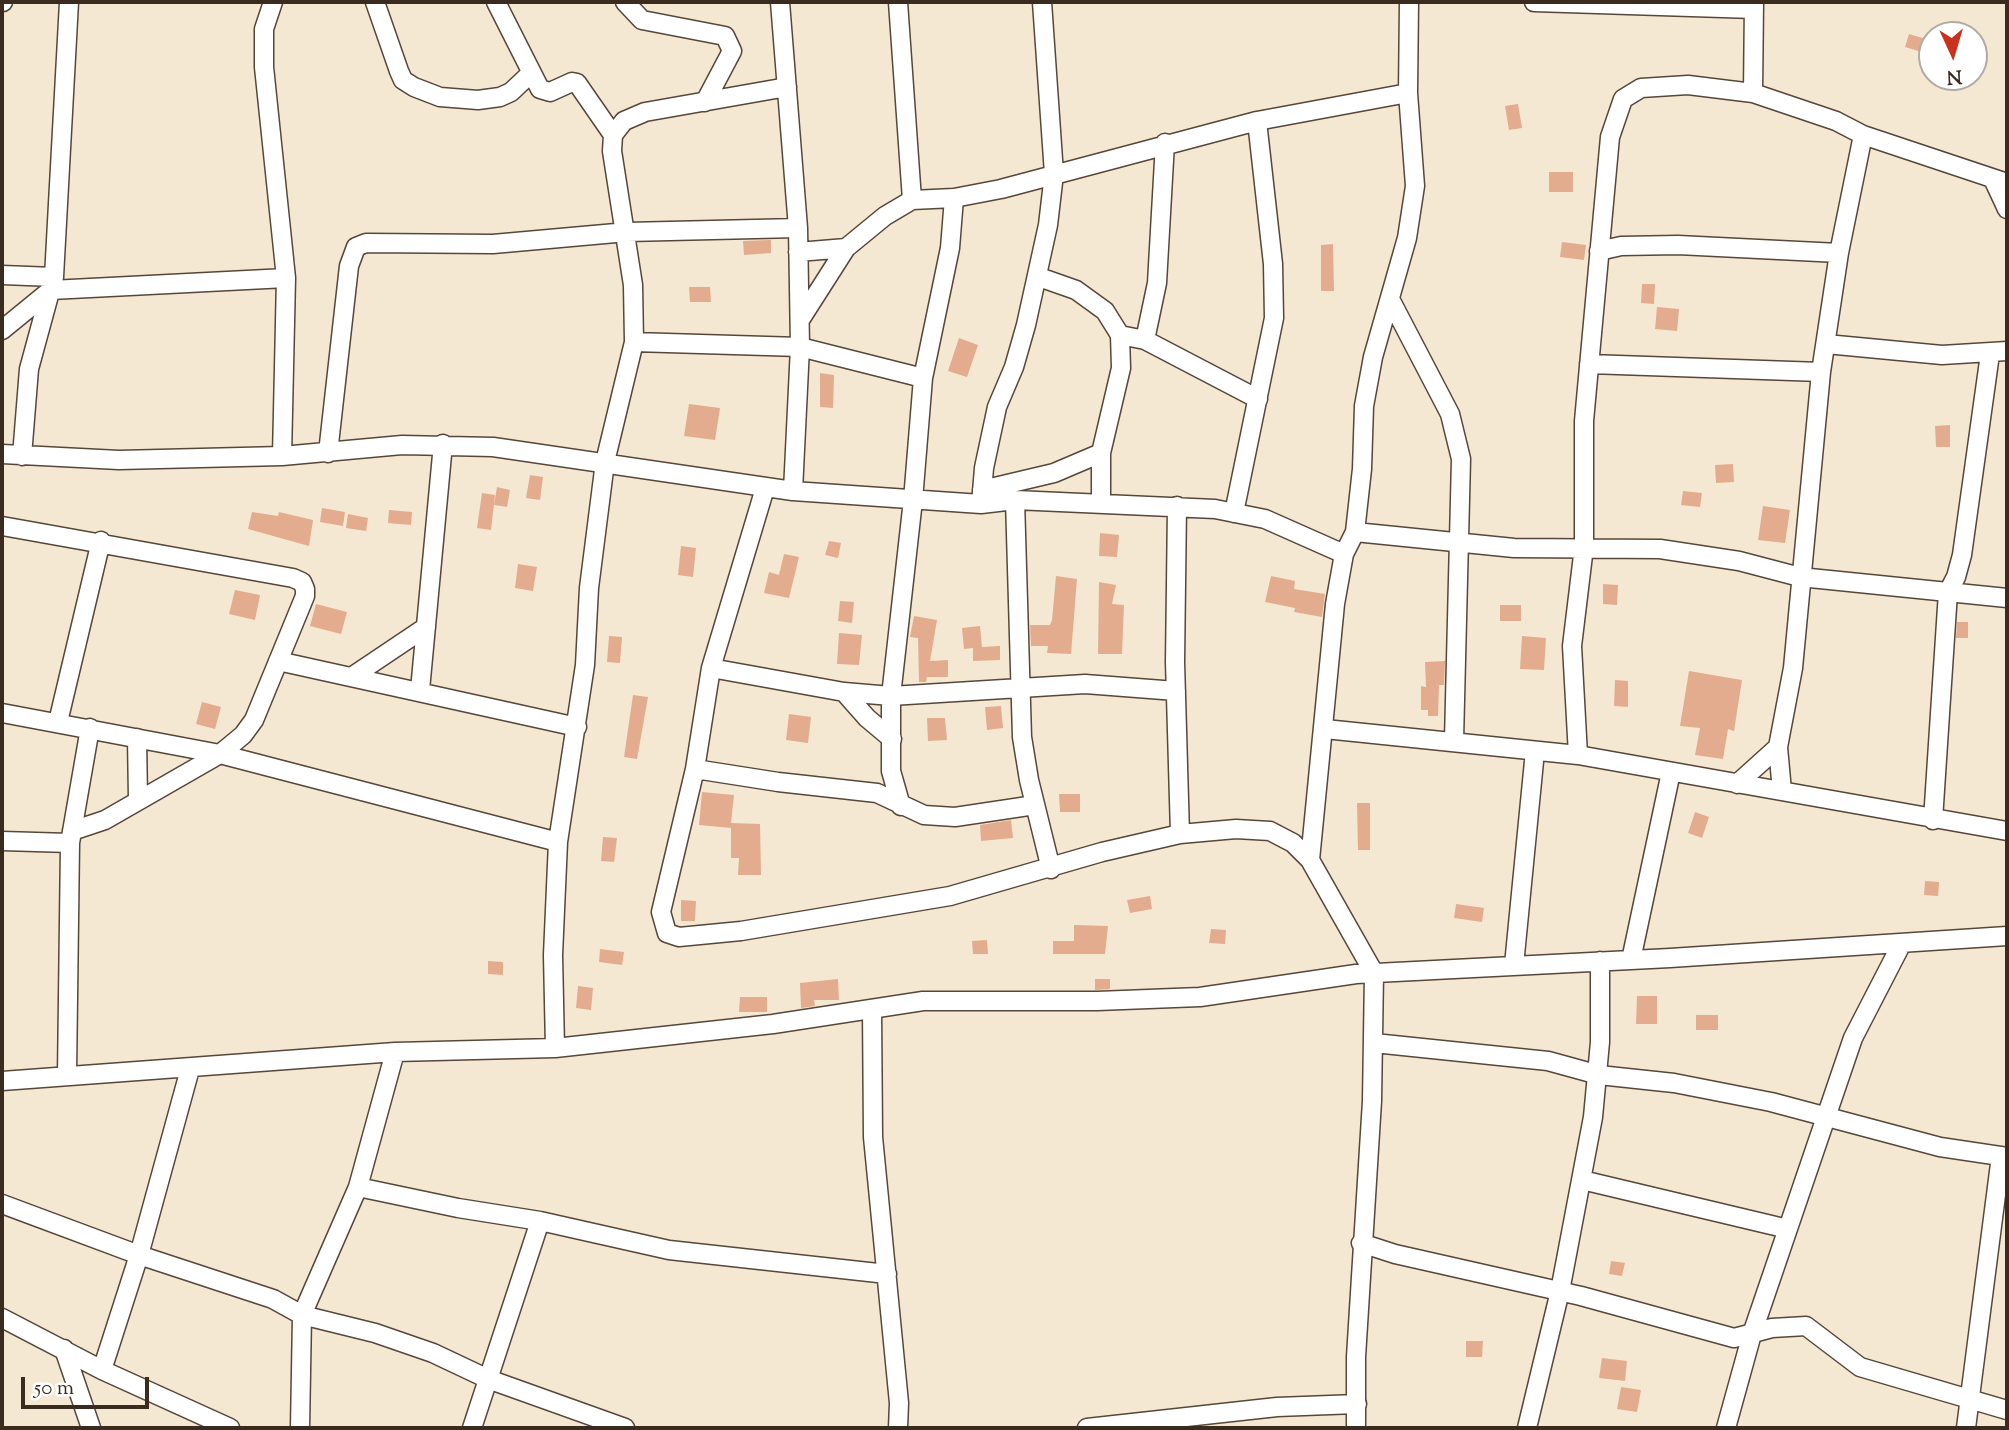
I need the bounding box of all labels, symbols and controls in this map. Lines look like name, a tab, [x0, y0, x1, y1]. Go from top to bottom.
north arrow	[1918, 21, 1988, 91]
text: N	[1946, 61, 1963, 89]
scale bar	[24, 1364, 152, 1408]
text: 50 m	[34, 1374, 74, 1404]

